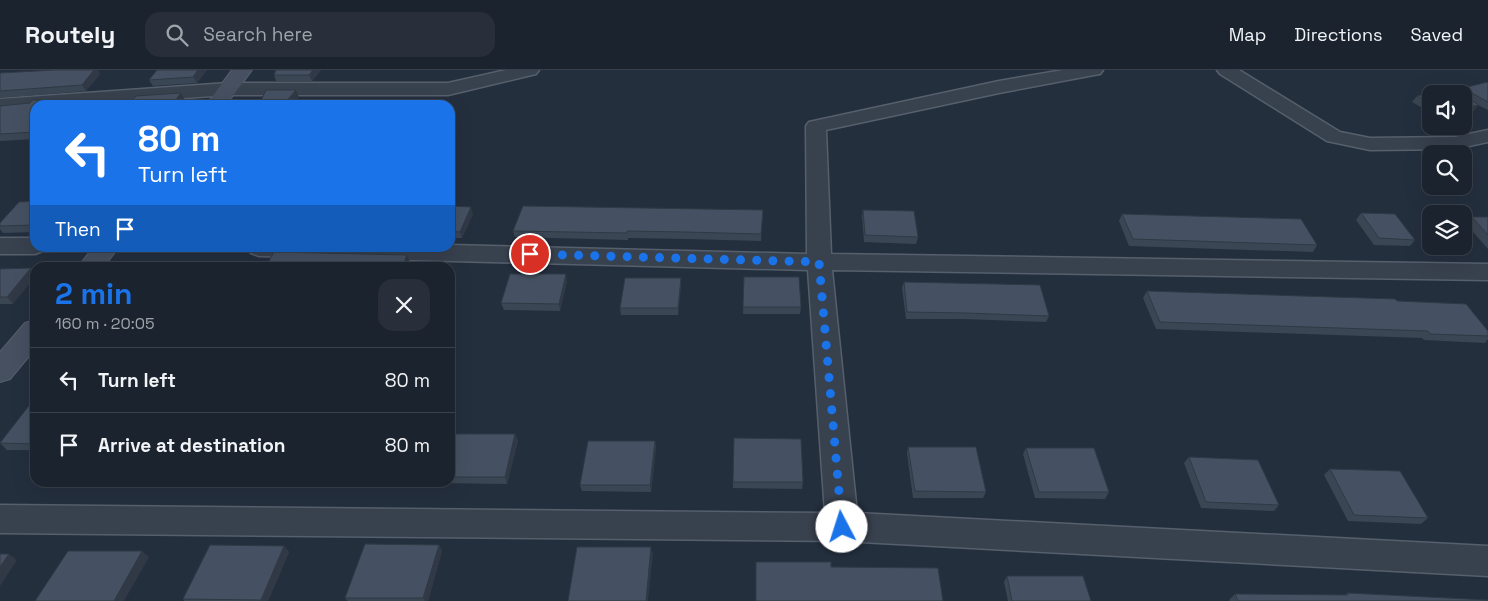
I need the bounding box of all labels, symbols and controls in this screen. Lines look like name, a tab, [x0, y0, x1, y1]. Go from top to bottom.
search box	[145, 12, 495, 57]
text: Routely	[25, 19, 115, 50]
icon: search	[163, 21, 191, 49]
text: Search here	[203, 22, 313, 47]
text: Map	[1229, 23, 1266, 46]
text: Directions	[1294, 23, 1383, 46]
text: Saved	[1411, 23, 1463, 46]
map controls	[1422, 85, 1472, 255]
button: sound	[1422, 85, 1472, 135]
text: 80 m	[138, 117, 220, 161]
icon: left	[55, 120, 120, 185]
button: search	[1422, 145, 1472, 195]
text: Turn left	[138, 160, 228, 188]
button: layers	[1422, 205, 1472, 255]
icon: arrive	[111, 215, 139, 243]
text: Then	[55, 217, 101, 242]
pin	[509, 233, 551, 275]
icon: arrive	[516, 240, 544, 268]
text: 2 min	[55, 274, 133, 313]
button: close	[378, 279, 430, 331]
text: 160 m · 20:05	[55, 313, 155, 334]
icon: left	[55, 366, 83, 394]
text: Turn left	[98, 368, 176, 393]
text: 80 m	[385, 368, 430, 393]
icon: arrive	[55, 431, 83, 459]
text: Arrive at destination	[98, 433, 286, 458]
text: 80 m	[385, 433, 430, 458]
position arrow	[815, 500, 867, 552]

